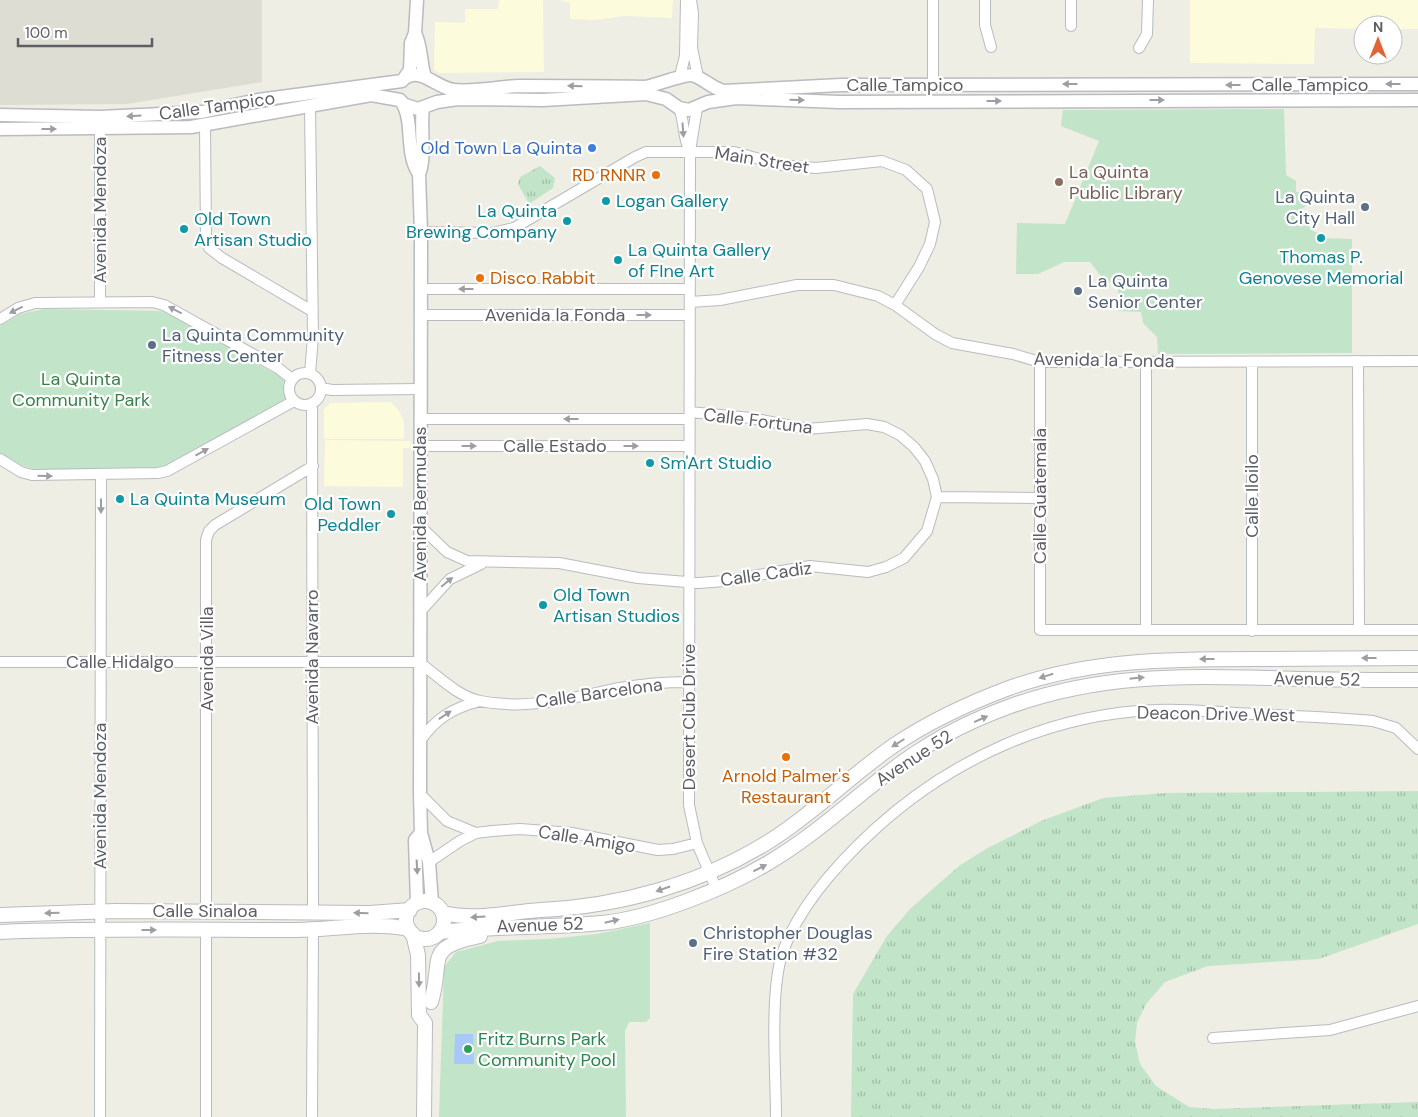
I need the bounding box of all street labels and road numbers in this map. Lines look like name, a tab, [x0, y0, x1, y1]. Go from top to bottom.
street label: Calle Tampico	[847, 73, 963, 97]
street label: Calle Tampico	[1252, 73, 1368, 97]
street label: Calle Tampico	[157, 86, 277, 126]
street label: Avenida Mendoza	[88, 137, 112, 283]
street label: Main Street	[713, 141, 811, 179]
street label: Avenida la Fonda	[485, 303, 625, 327]
street label: Avenida la Fonda	[1033, 347, 1175, 373]
street label: Calle Fortuna	[702, 402, 814, 440]
street label: Avenida Bermudas	[408, 426, 432, 582]
street label: Calle Guatemala	[1028, 428, 1052, 564]
street label: Calle Estado	[503, 434, 607, 458]
street label: Calle Iloilo	[1240, 454, 1264, 538]
street label: Calle Cadiz	[719, 556, 813, 592]
street label: Avenida Navarro	[300, 589, 324, 725]
street label: Avenida Villa	[195, 607, 219, 712]
street label: Desert Club Drive	[677, 644, 701, 790]
street label: Calle Hidalgo	[66, 650, 174, 674]
street label: Avenue 52	[1273, 666, 1361, 692]
street label: Calle Barcelona	[534, 672, 664, 714]
street label: Deacon Drive West	[1137, 701, 1295, 727]
street label: Avenida Mendoza	[88, 723, 112, 869]
street label: Avenue 52	[871, 724, 957, 792]
street label: Calle Amigo	[537, 819, 637, 859]
street label: Calle Sinaloa	[152, 899, 258, 923]
street label: Avenue 52	[496, 911, 584, 939]

